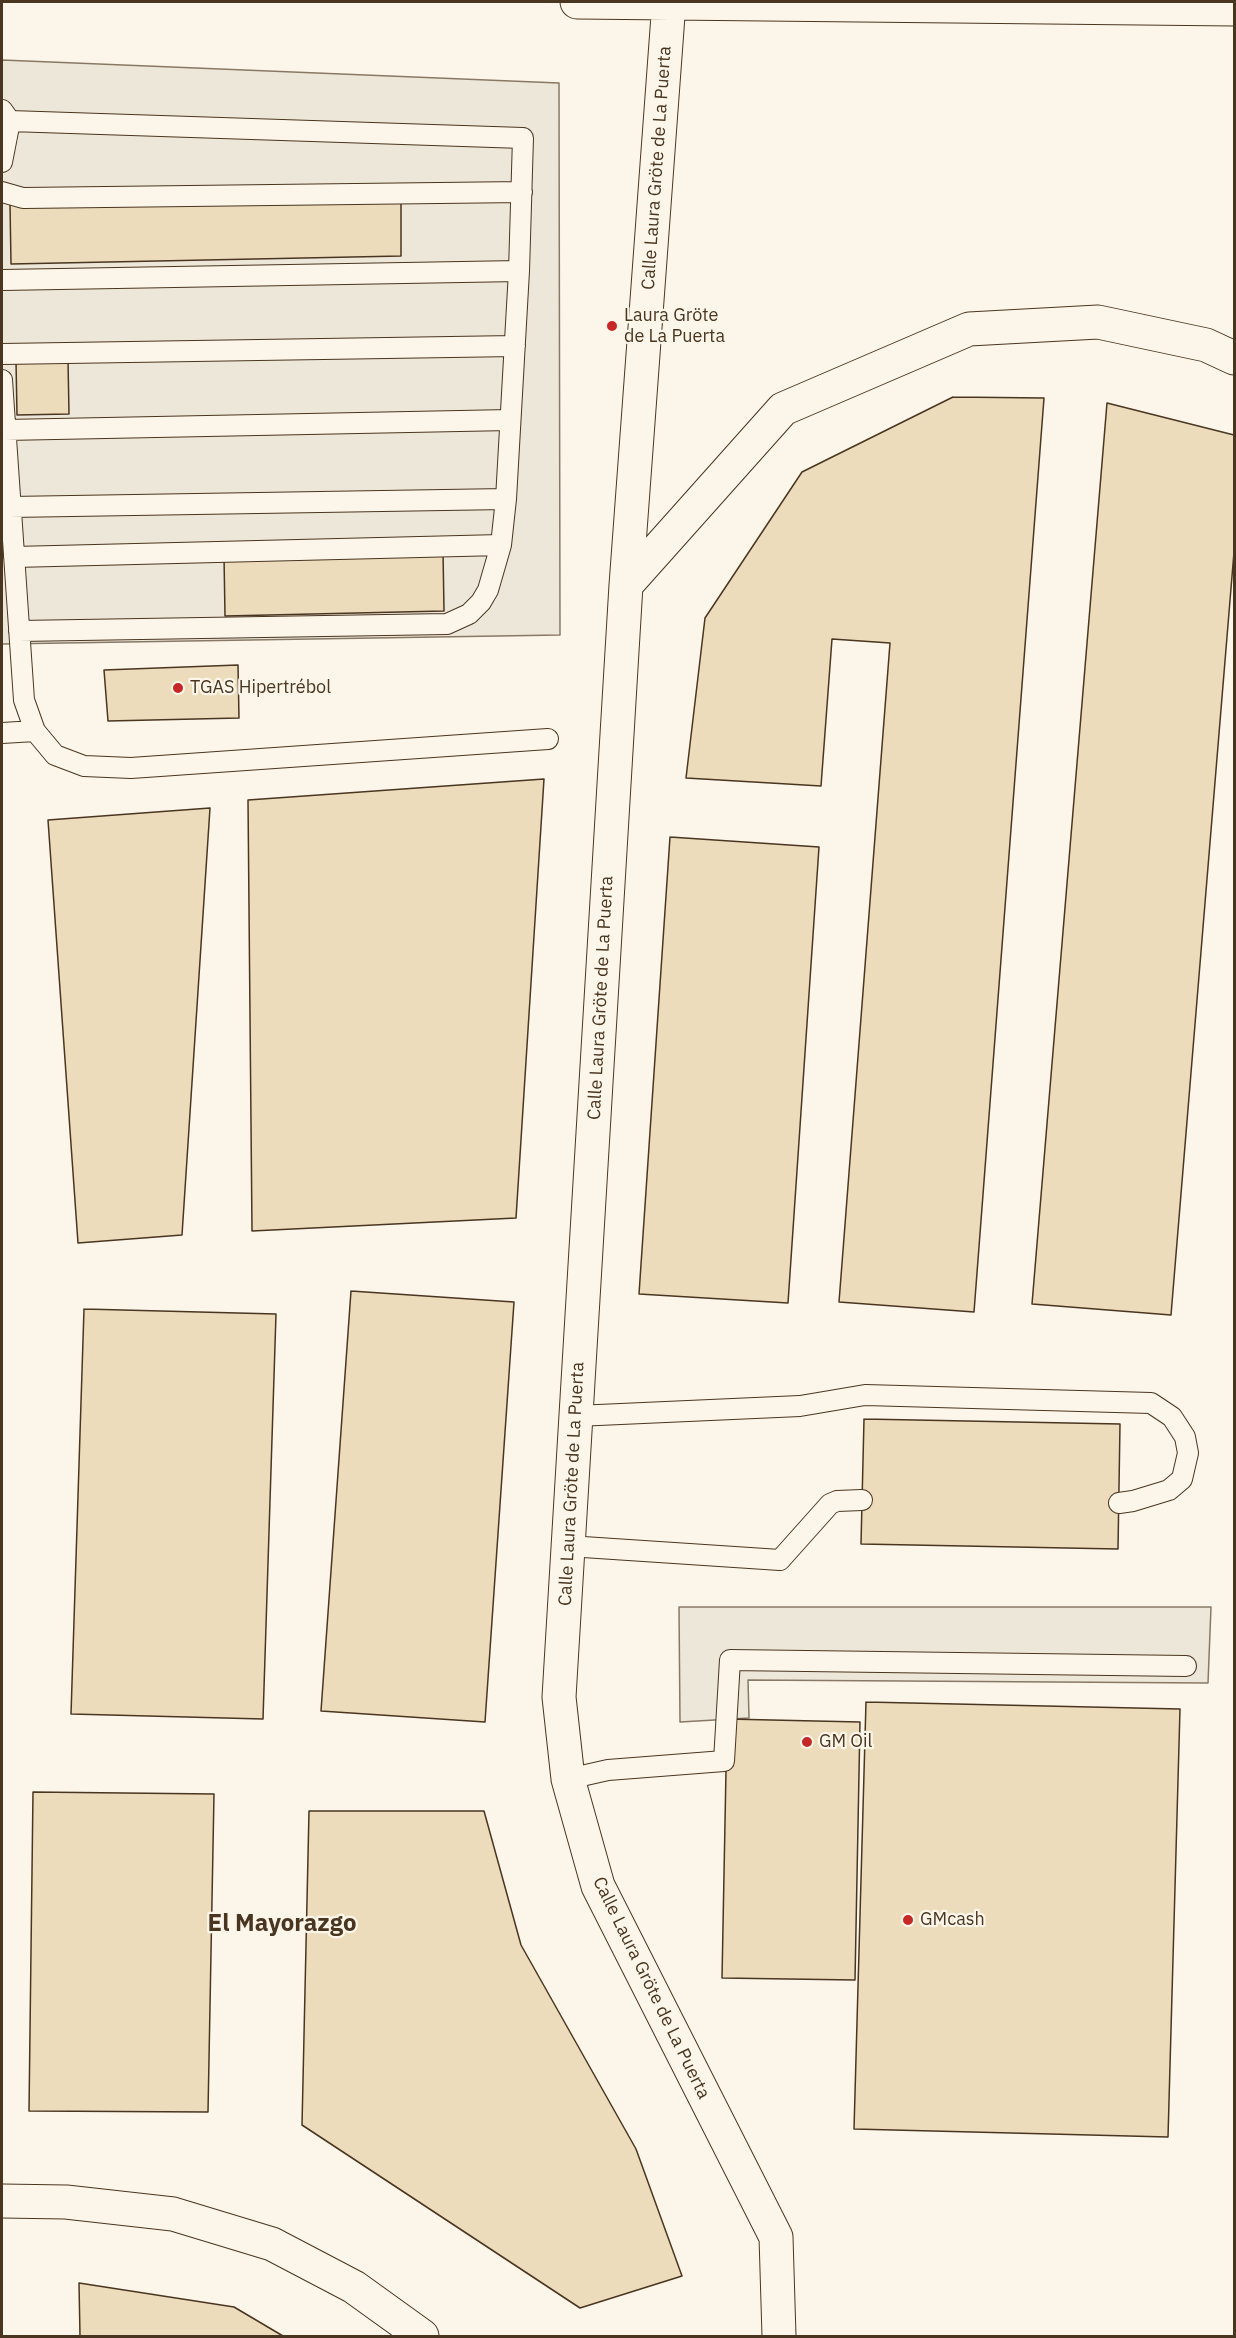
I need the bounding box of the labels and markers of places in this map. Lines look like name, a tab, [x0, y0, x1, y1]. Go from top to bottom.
place label: Laura Gröte de La Puerta	[624, 305, 725, 348]
marker: Laura Gröte de La Puerta	[605, 319, 619, 333]
place label: TGAS Hipertrébol	[190, 677, 331, 699]
marker: TGAS Hipertrébol	[171, 681, 185, 695]
place label: GM Oil	[819, 1731, 873, 1753]
marker: GM Oil	[800, 1735, 814, 1749]
place label: GMcash	[920, 1909, 985, 1931]
marker: GMcash	[901, 1913, 915, 1927]

